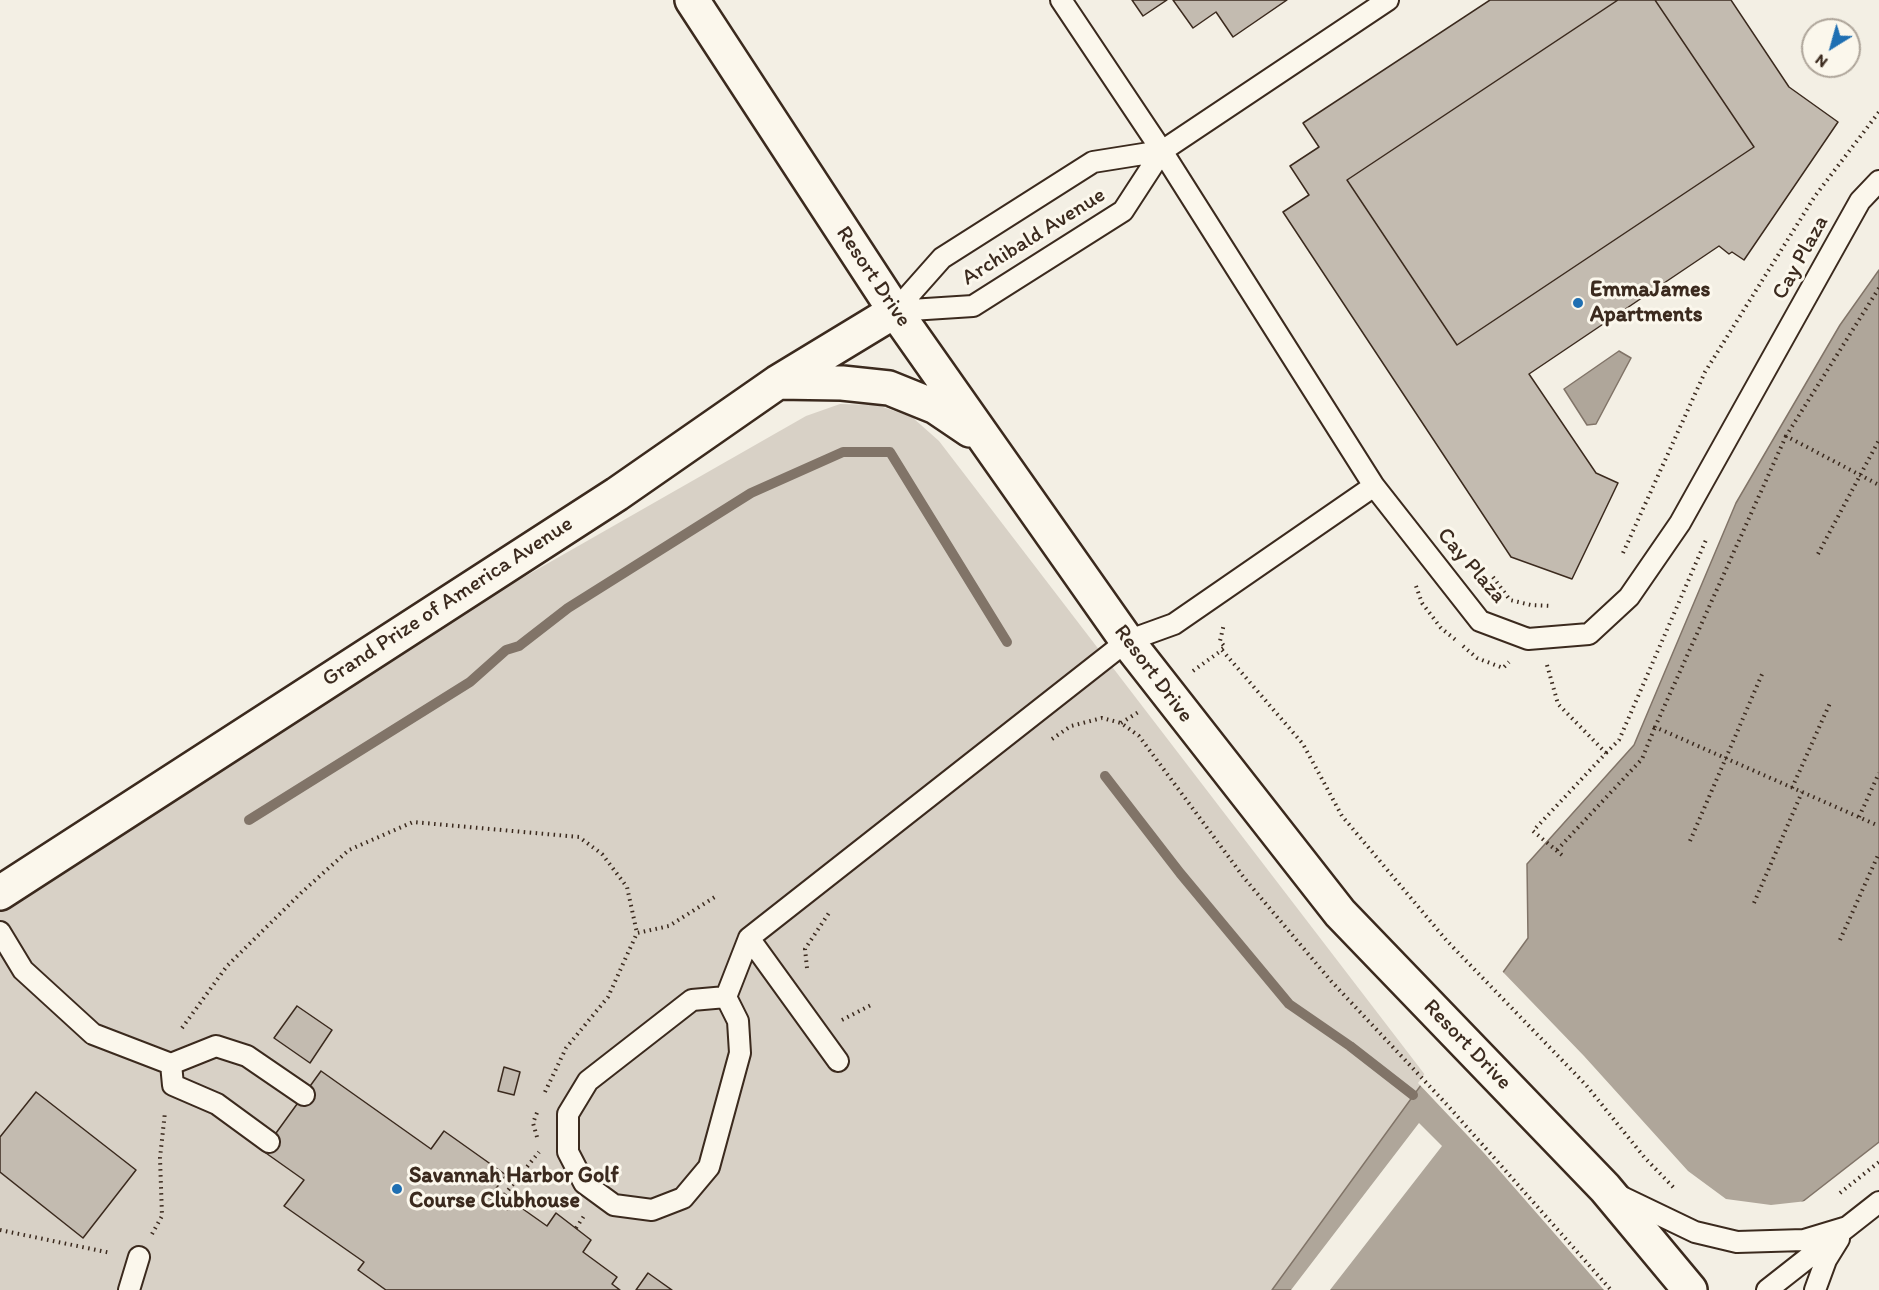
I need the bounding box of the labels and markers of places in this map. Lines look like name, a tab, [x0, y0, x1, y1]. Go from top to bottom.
place label: EmmaJames Apartments	[1590, 277, 1710, 328]
marker: EmmaJames Apartments	[1571, 296, 1585, 310]
place label: Savannah Harbor Golf Course Clubhouse	[409, 1163, 619, 1214]
marker: Savannah Harbor Golf Course Clubhouse	[390, 1182, 404, 1196]

